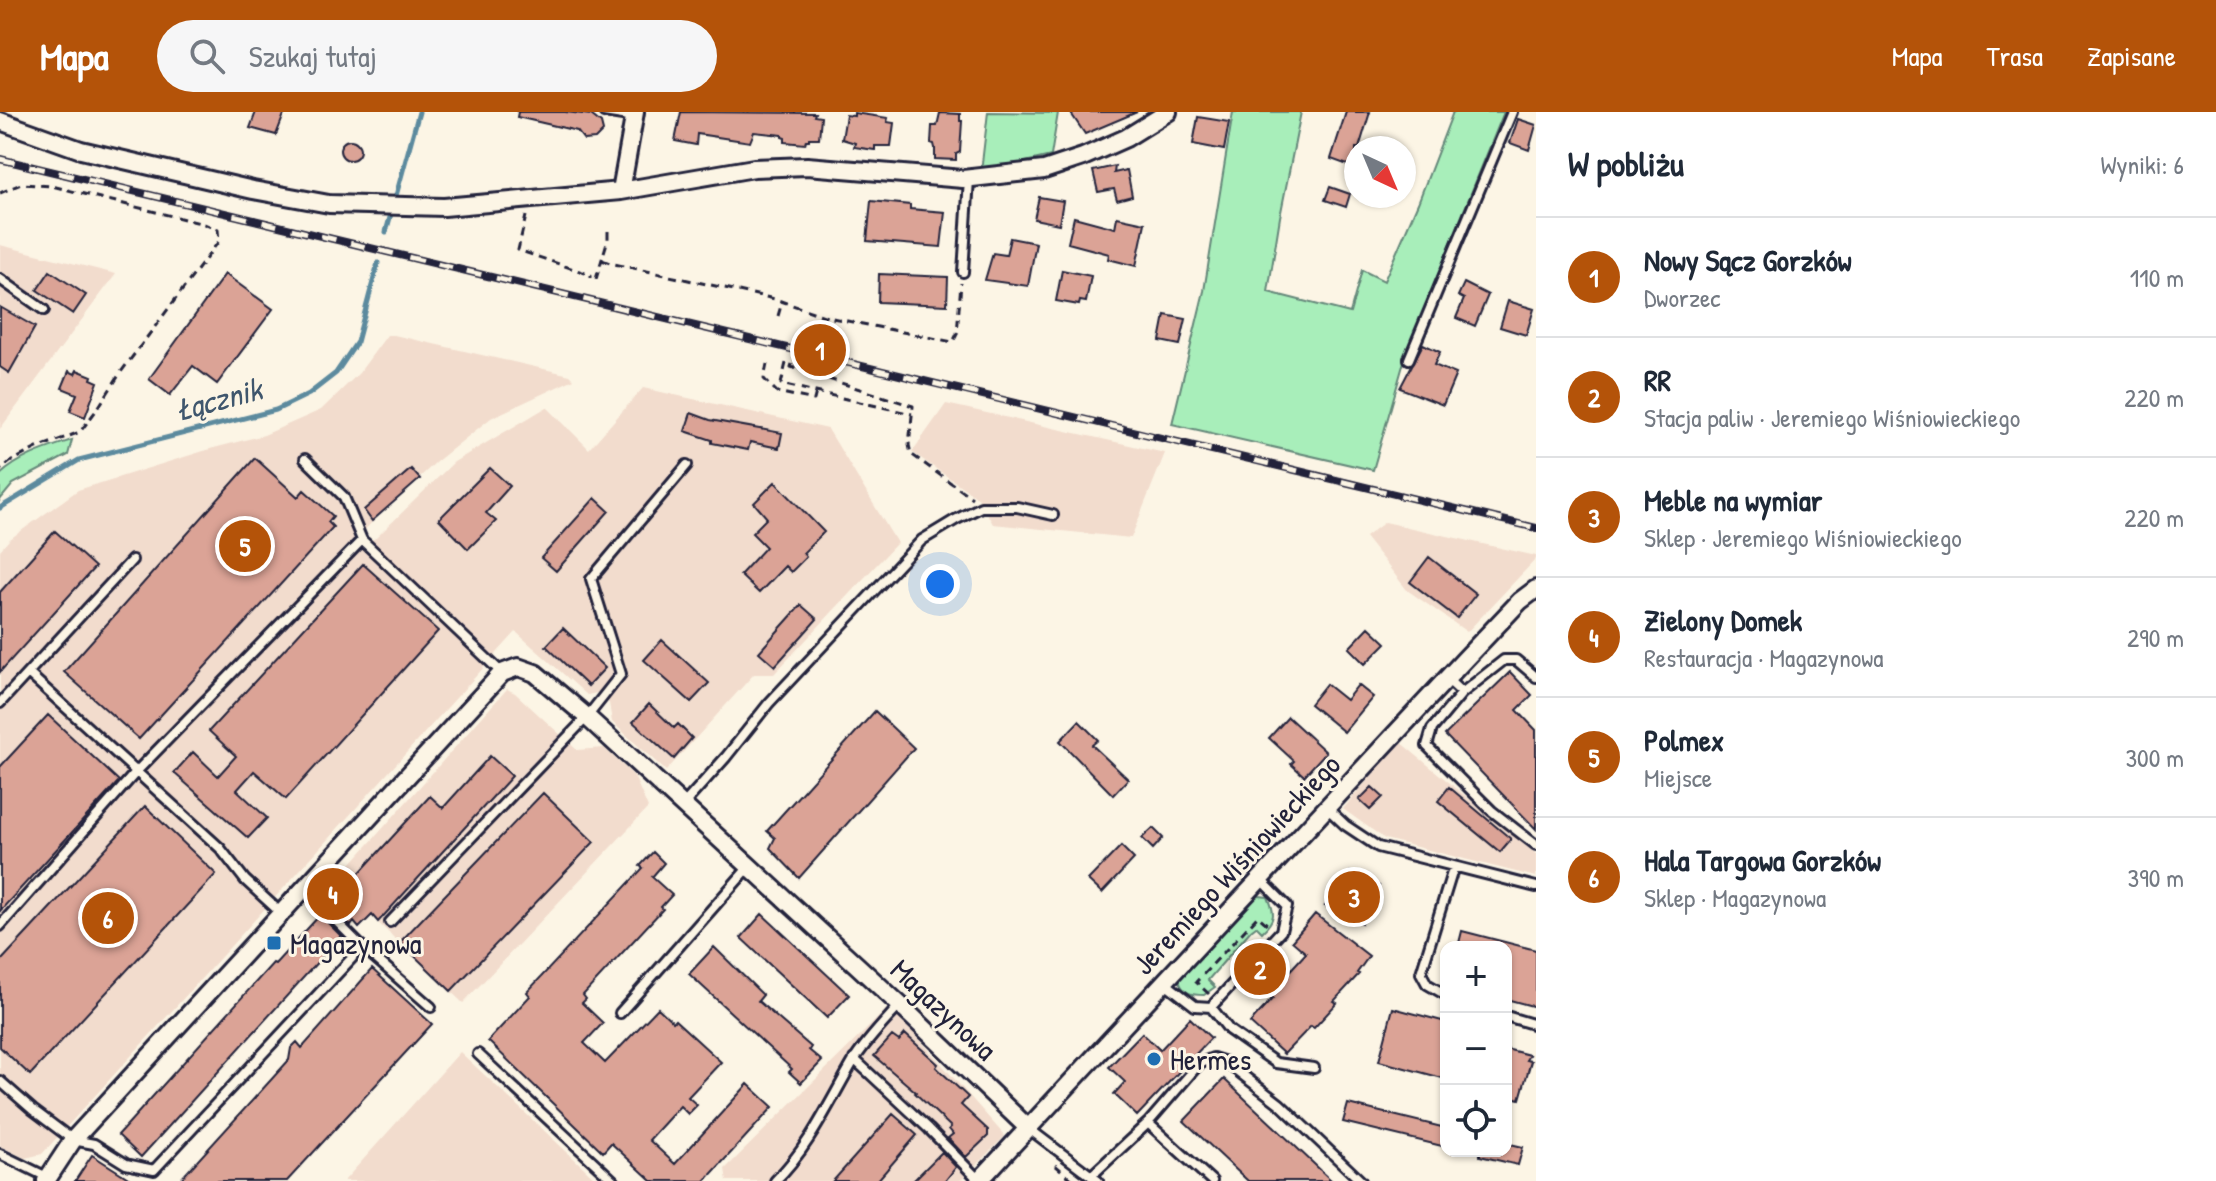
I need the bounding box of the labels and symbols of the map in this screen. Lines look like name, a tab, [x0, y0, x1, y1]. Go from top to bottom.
north arrow	[1344, 136, 1416, 208]
pin: 1	[794, 320, 846, 380]
water label: Łącznik	[170, 366, 269, 431]
pin: 5	[219, 516, 271, 576]
your location	[920, 564, 960, 604]
street label: Jeremiego Wiśniowieckiego	[1123, 745, 1349, 983]
pin: 4	[307, 864, 359, 924]
pin: 3	[1328, 867, 1380, 927]
pin: 6	[82, 888, 134, 948]
place label: Magazynowa	[290, 923, 422, 963]
marker: Magazynowa	[265, 934, 283, 952]
pin: 2	[1234, 939, 1286, 999]
street label: Magazynowa	[882, 950, 1006, 1069]
place label: Hermes	[1170, 1039, 1251, 1079]
marker: Hermes	[1145, 1050, 1163, 1068]

